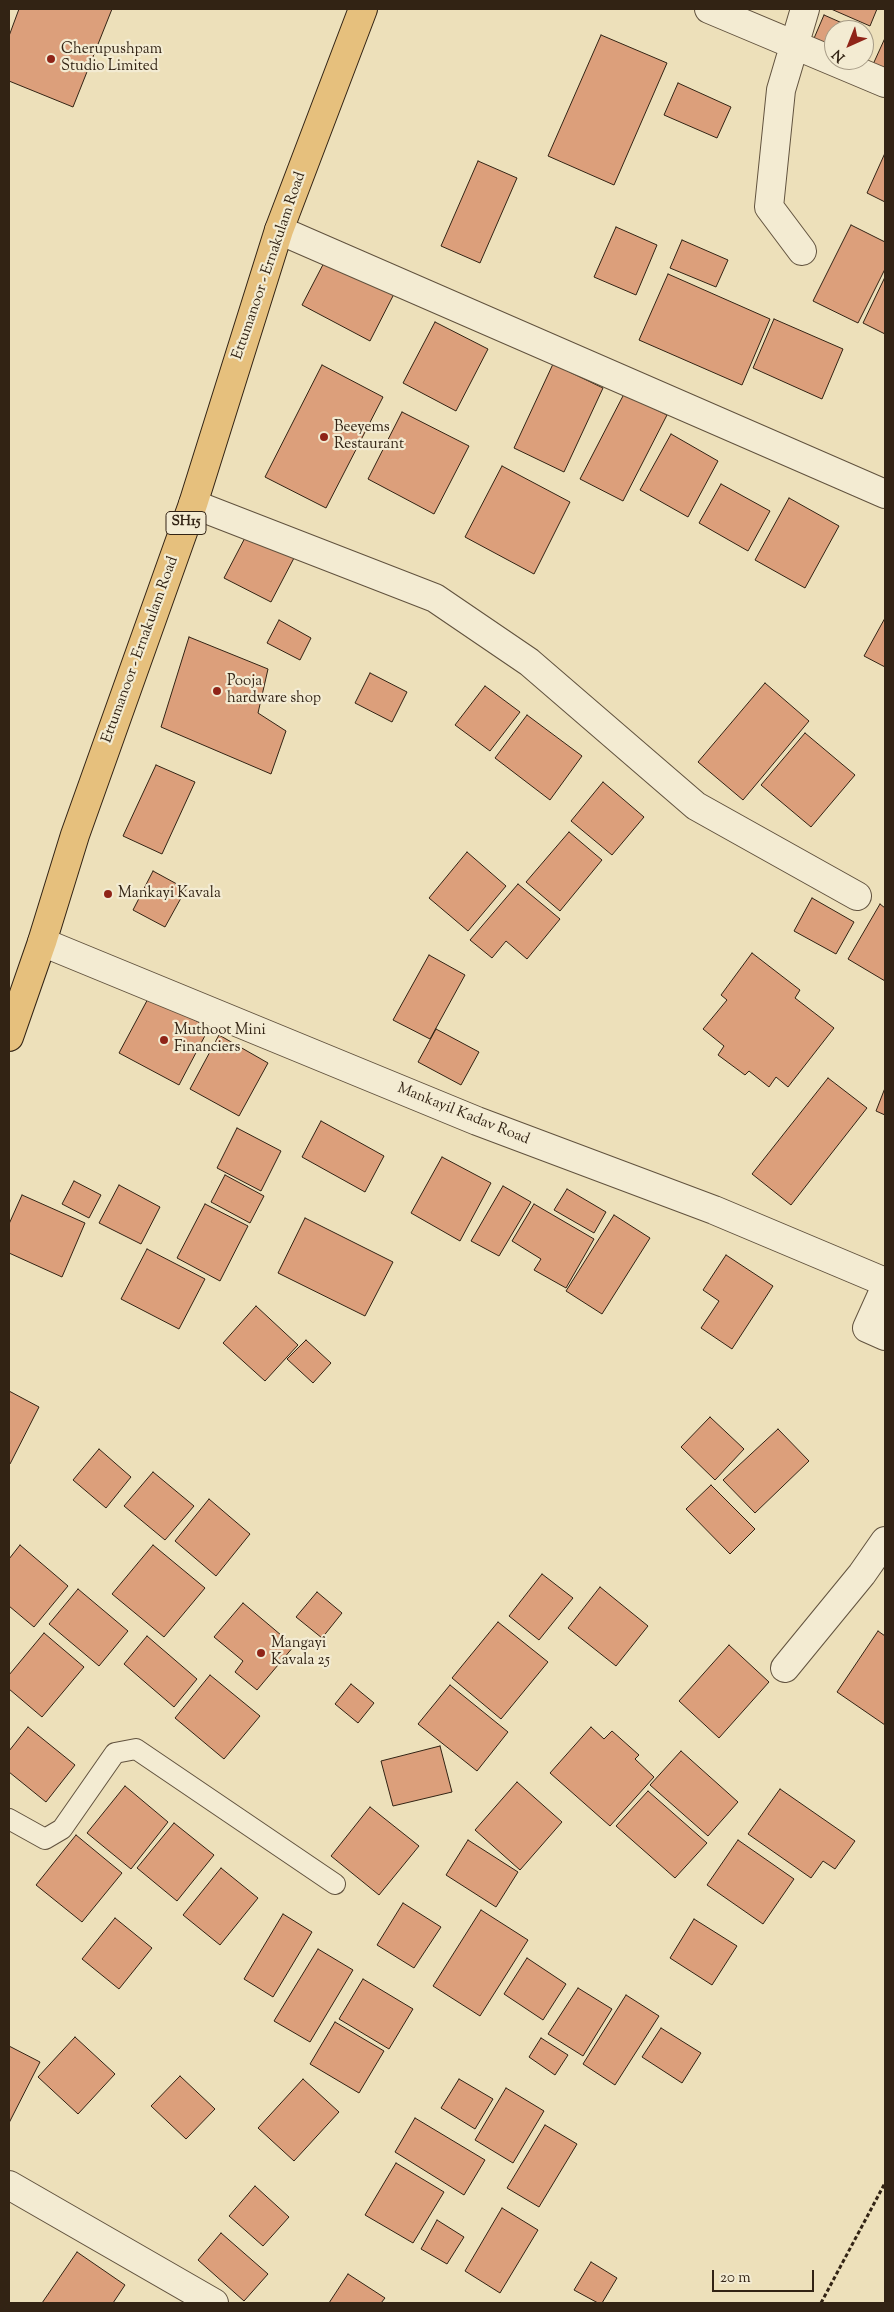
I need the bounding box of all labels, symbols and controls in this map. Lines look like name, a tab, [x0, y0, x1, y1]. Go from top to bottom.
north arrow	[824, 20, 874, 70]
place label: Cherupushpam Studio Limited	[61, 41, 162, 76]
text: N	[828, 44, 850, 66]
marker: Cherupushpam Studio Limited	[45, 53, 57, 65]
street label: Ettumanoor - Ernakulam Road	[229, 170, 311, 362]
place label: Beeyems Restaurant	[334, 419, 404, 454]
marker: Beeyems Restaurant	[318, 431, 330, 443]
road number: SH15	[166, 512, 206, 534]
street label: Ettumanoor - Ernakulam Road	[99, 554, 183, 746]
place label: Pooja hardware shop	[227, 673, 321, 708]
marker: Pooja hardware shop	[211, 685, 223, 697]
place label: Mankayi Kavala	[118, 885, 221, 903]
marker: Mankayi Kavala	[102, 888, 114, 900]
place label: Muthoot Mini Financiers	[174, 1022, 266, 1057]
marker: Muthoot Mini Financiers	[158, 1034, 170, 1046]
street label: Mankayil Kadav Road	[394, 1080, 532, 1150]
place label: Mangayi Kavala 25	[271, 1635, 330, 1670]
marker: Mangayi Kavala 25	[255, 1647, 267, 1659]
scale bar	[714, 2260, 816, 2292]
text: 20 m	[720, 2268, 751, 2289]

